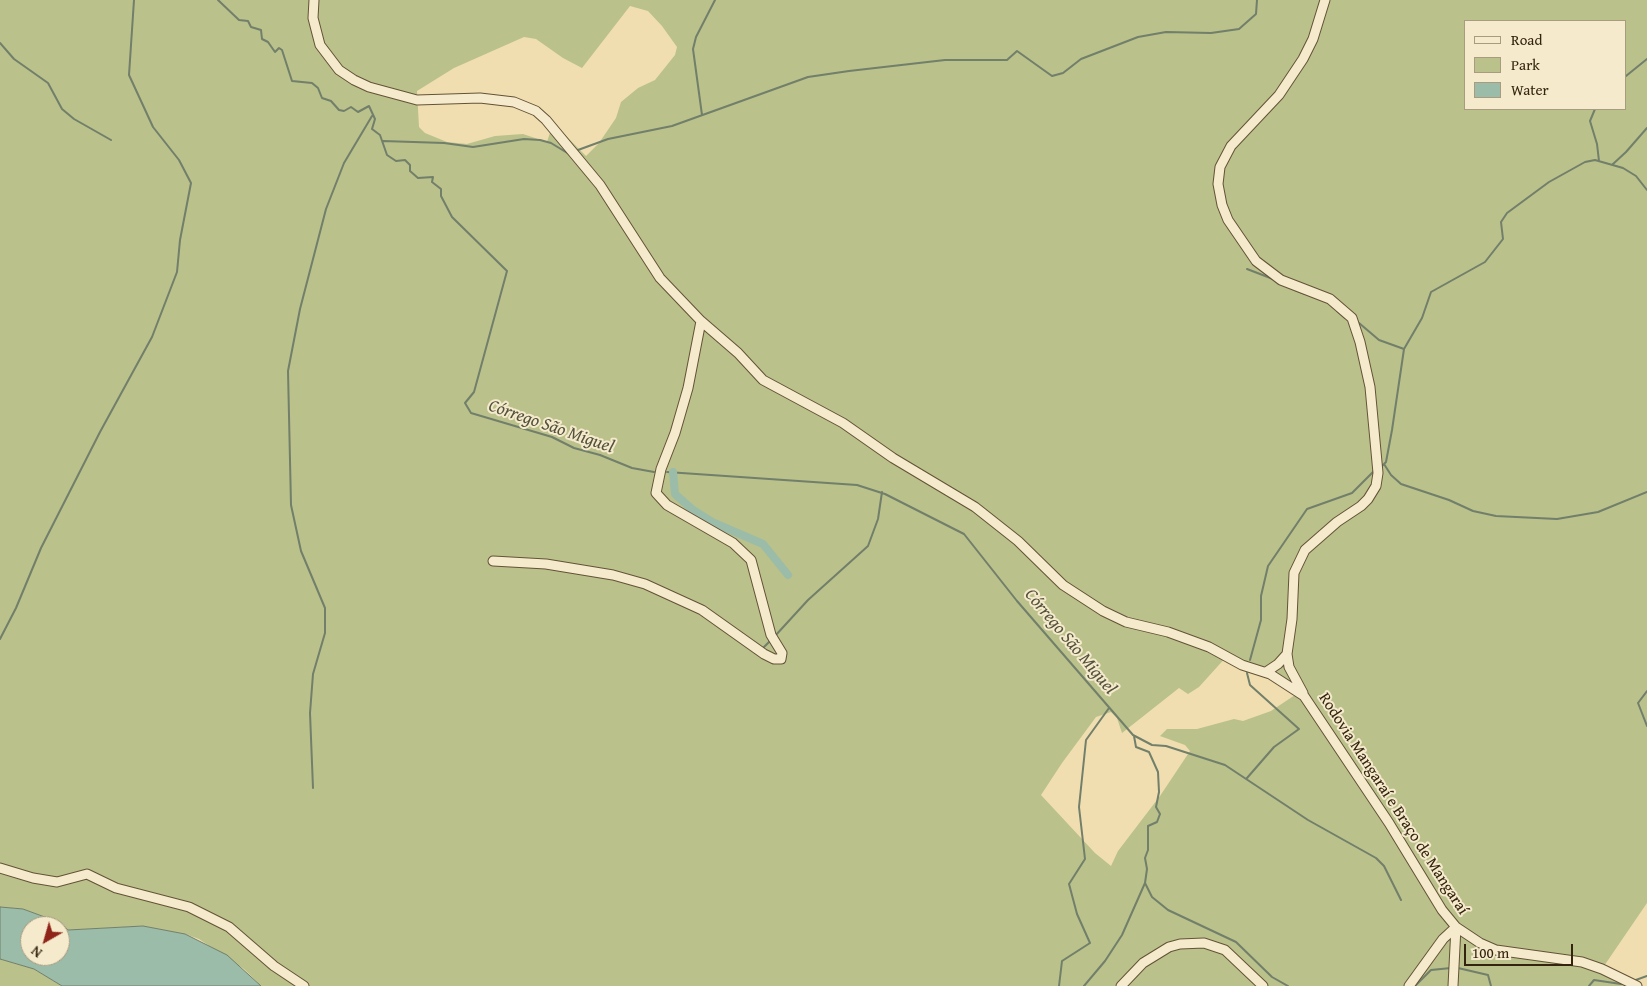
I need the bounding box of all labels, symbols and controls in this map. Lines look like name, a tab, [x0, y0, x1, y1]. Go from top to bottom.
legend	[1464, 20, 1627, 110]
text: Road	[1511, 29, 1542, 50]
text: Park	[1511, 54, 1540, 75]
text: Water	[1511, 79, 1549, 100]
water label: Córrego São Miguel	[485, 395, 617, 459]
water label: Córrego São Miguel	[1020, 585, 1120, 699]
street label: Rodovia Mangaraí e Braço de Mangaraí	[1314, 689, 1472, 919]
north arrow	[20, 916, 70, 966]
scale bar	[1467, 934, 1576, 966]
text: N	[27, 941, 46, 963]
text: 100 m	[1472, 942, 1509, 963]

